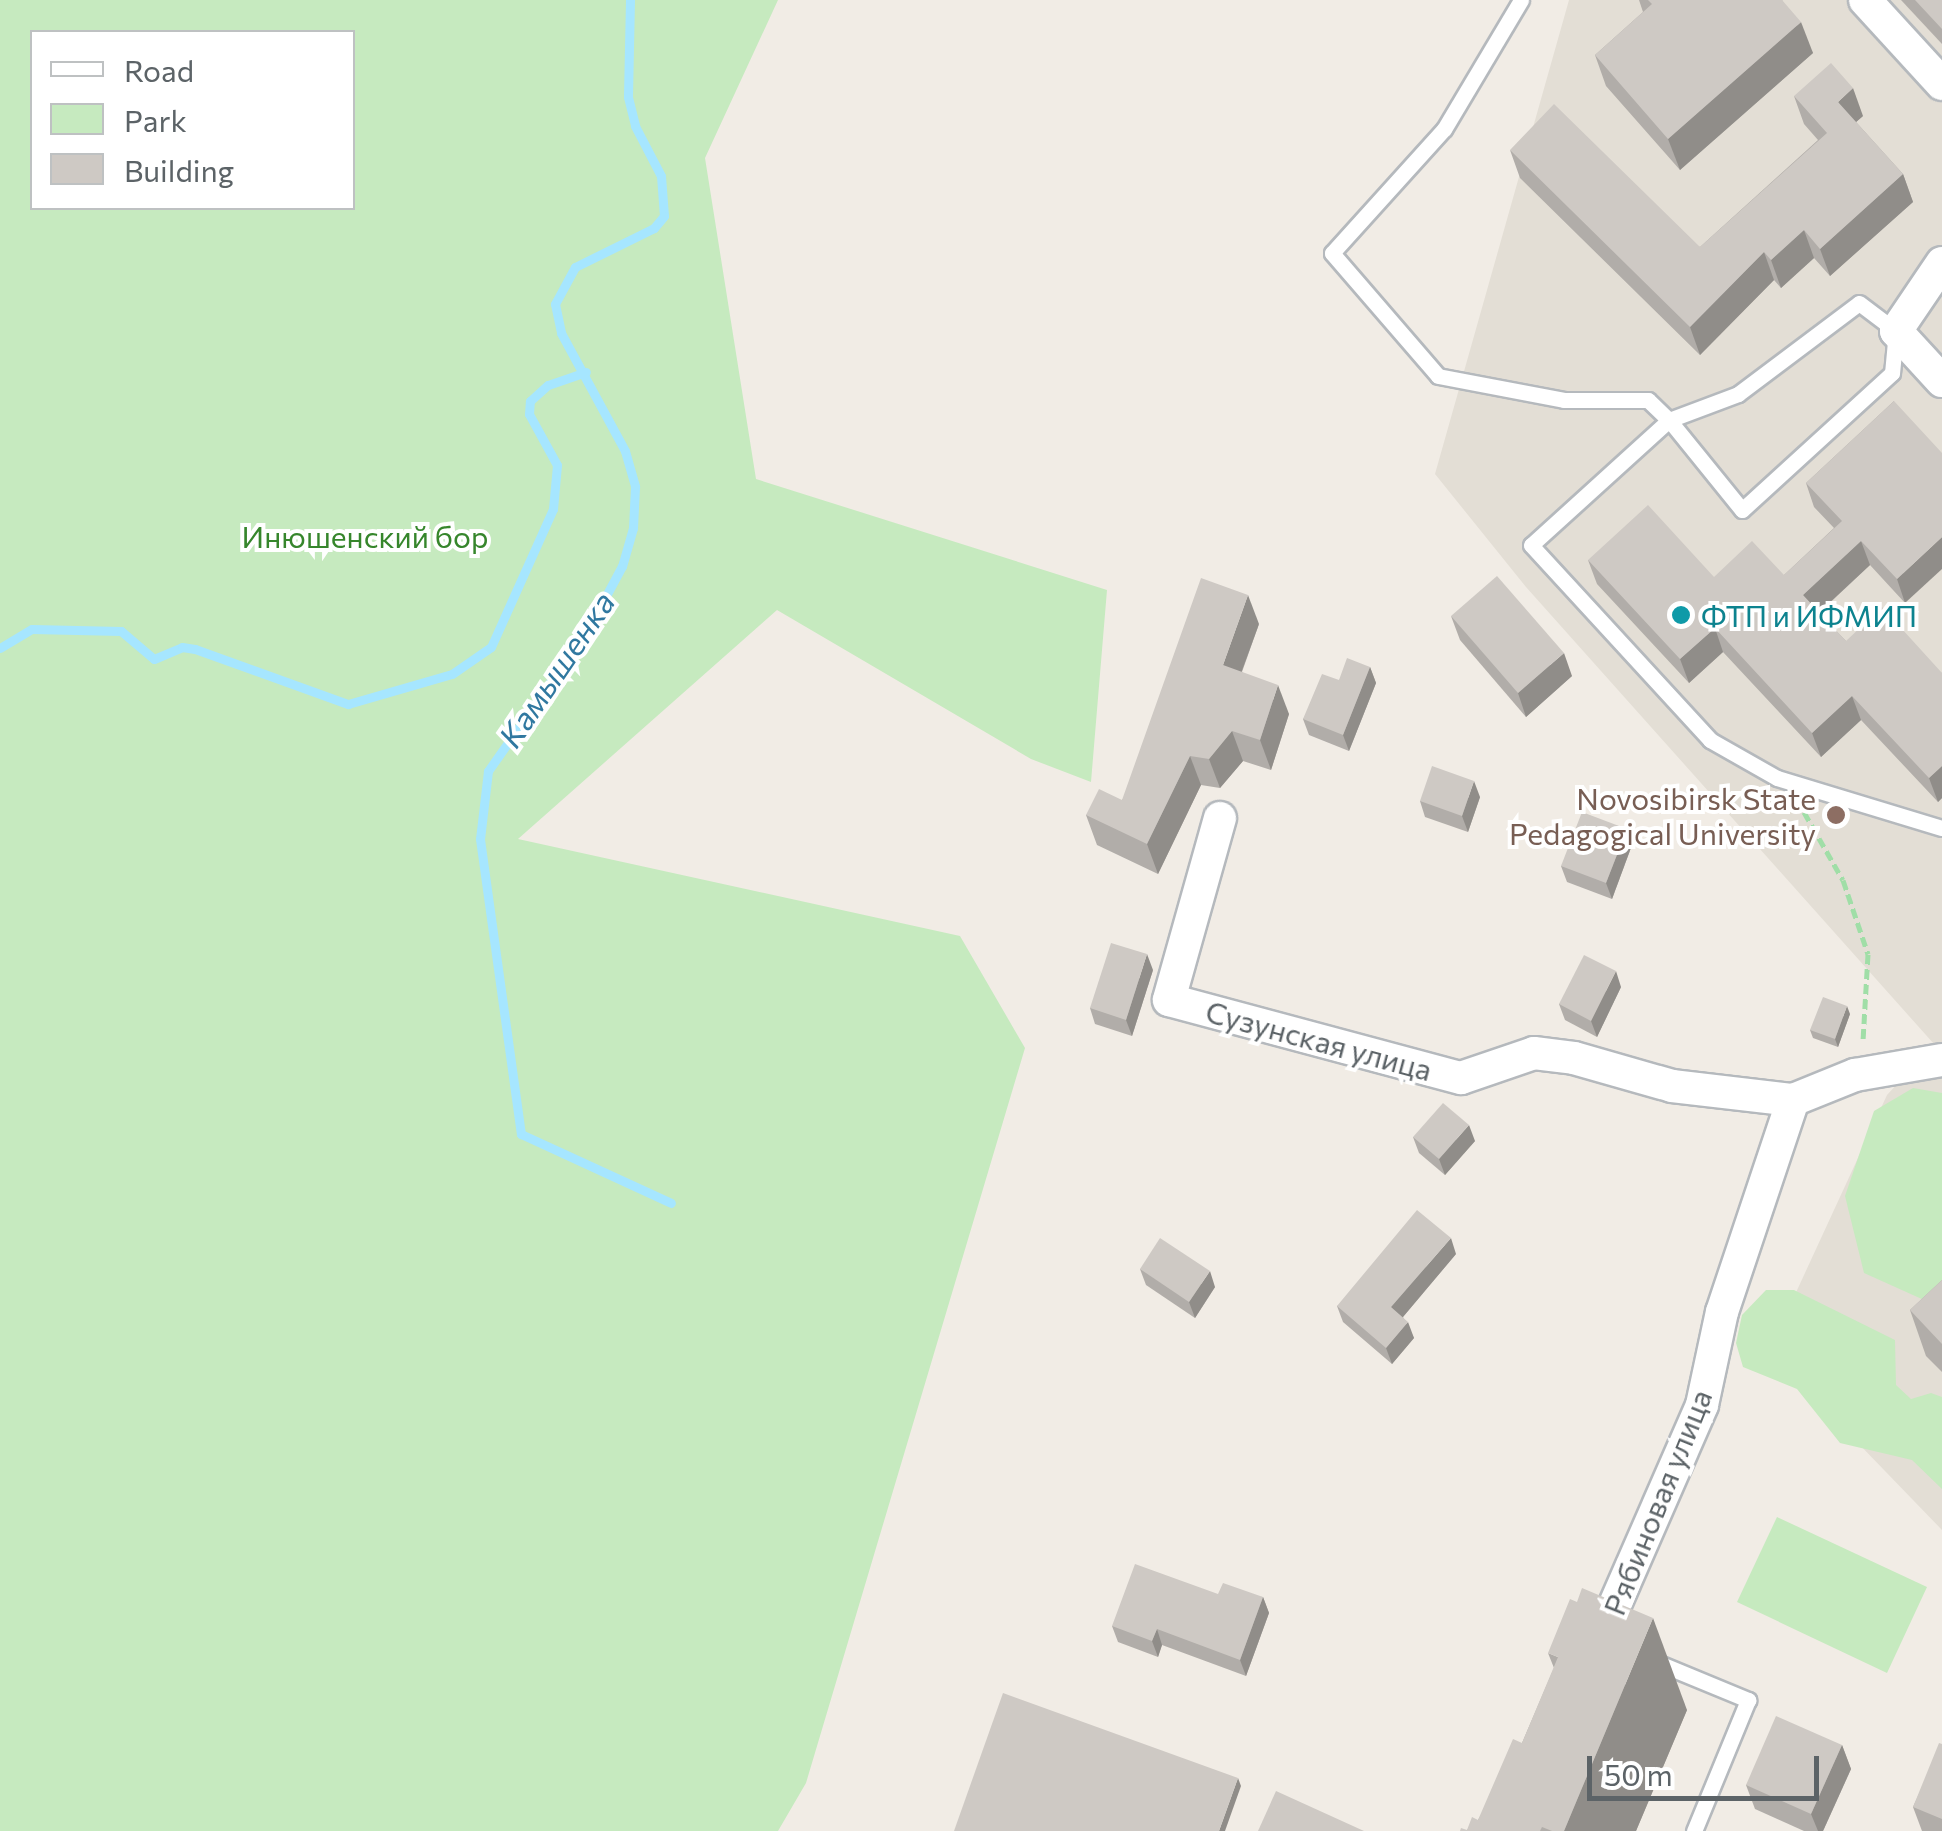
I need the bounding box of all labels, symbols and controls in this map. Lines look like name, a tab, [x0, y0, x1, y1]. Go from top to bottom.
legend	[30, 30, 355, 210]
text: Road	[124, 51, 194, 88]
text: Park	[124, 101, 187, 138]
text: Building	[124, 151, 234, 188]
park label: Инюшенский бор	[242, 518, 488, 554]
water label: Камышенка	[490, 584, 622, 754]
place label: ФТП и ИФМИП	[1701, 597, 1917, 633]
marker: ФТП и ИФМИП	[1670, 604, 1692, 626]
place label: Novosibirsk State Pedagogical University	[1509, 780, 1816, 850]
marker: Novosibirsk State Pedagogical University	[1825, 804, 1847, 826]
street label: Сузунская улица	[1202, 993, 1436, 1087]
street label: Рябиновая улица	[1595, 1384, 1719, 1620]
scale bar	[1592, 1736, 1824, 1798]
text: 50 m	[1604, 1755, 1673, 1792]

